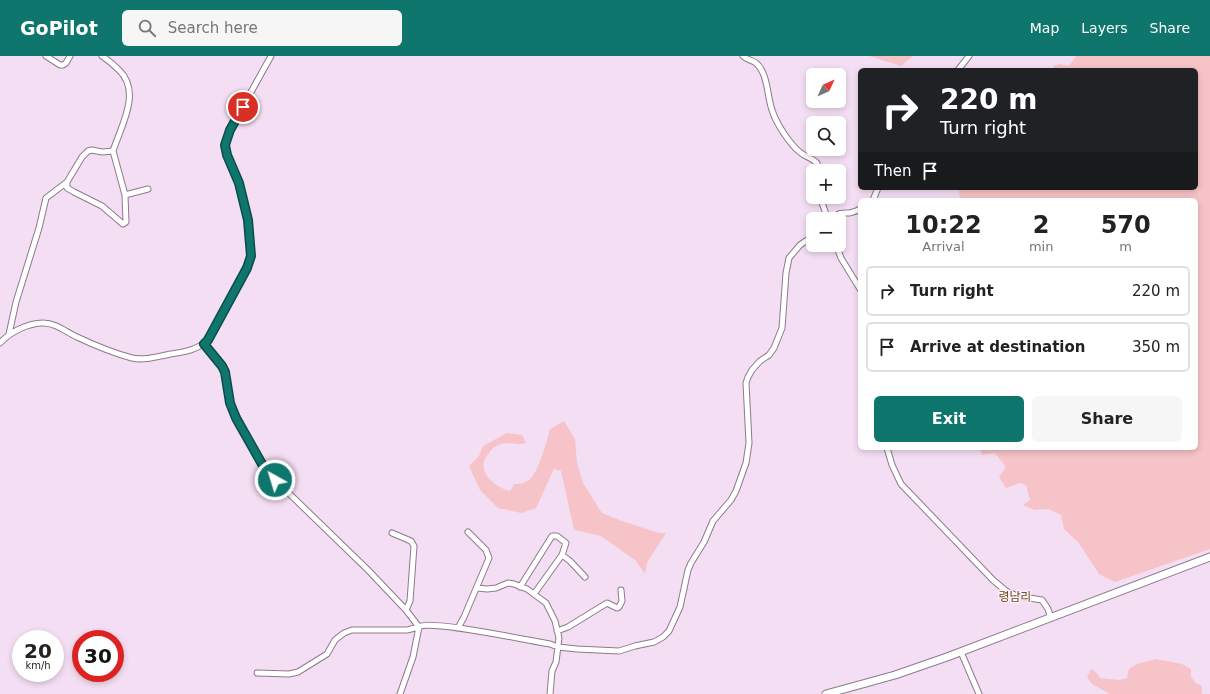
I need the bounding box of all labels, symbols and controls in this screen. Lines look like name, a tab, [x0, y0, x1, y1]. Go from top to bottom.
search box	[122, 10, 402, 46]
text: GoPilot	[20, 17, 98, 39]
icon: search	[136, 17, 158, 39]
text: Search here	[168, 19, 258, 37]
text: Map	[1030, 20, 1059, 36]
text: Layers	[1081, 20, 1128, 36]
text: Share	[1150, 20, 1190, 36]
north arrow	[806, 68, 846, 108]
map controls	[806, 68, 846, 252]
text: 220 m	[940, 83, 1037, 116]
icon: right	[874, 84, 926, 136]
pin	[226, 90, 260, 124]
icon: arrive	[232, 96, 254, 118]
button: search	[806, 116, 846, 156]
text: Turn right	[940, 117, 1026, 138]
icon: arrive	[919, 160, 941, 182]
text: Then	[874, 162, 911, 180]
button: +	[806, 164, 846, 204]
text: 10:22	[905, 211, 982, 239]
text: 2	[1033, 211, 1049, 239]
text: 570	[1101, 211, 1151, 239]
button: −	[806, 212, 846, 252]
text: Arrival	[922, 239, 965, 254]
text: min	[1029, 239, 1053, 254]
text: m	[1119, 239, 1132, 254]
icon: right	[876, 280, 898, 302]
text: Turn right	[910, 282, 994, 300]
text: 220 m	[1132, 282, 1180, 300]
icon: arrive	[876, 336, 898, 358]
text: Arrive at destination	[910, 338, 1085, 356]
text: 350 m	[1132, 338, 1180, 356]
button: Exit	[874, 396, 1024, 442]
button: Share	[1032, 396, 1182, 442]
position arrow	[254, 459, 296, 501]
district label: 령남리	[998, 590, 1032, 604]
speed limit sign: 30	[72, 630, 124, 682]
text: 20	[24, 639, 52, 663]
text: km/h	[25, 660, 51, 671]

